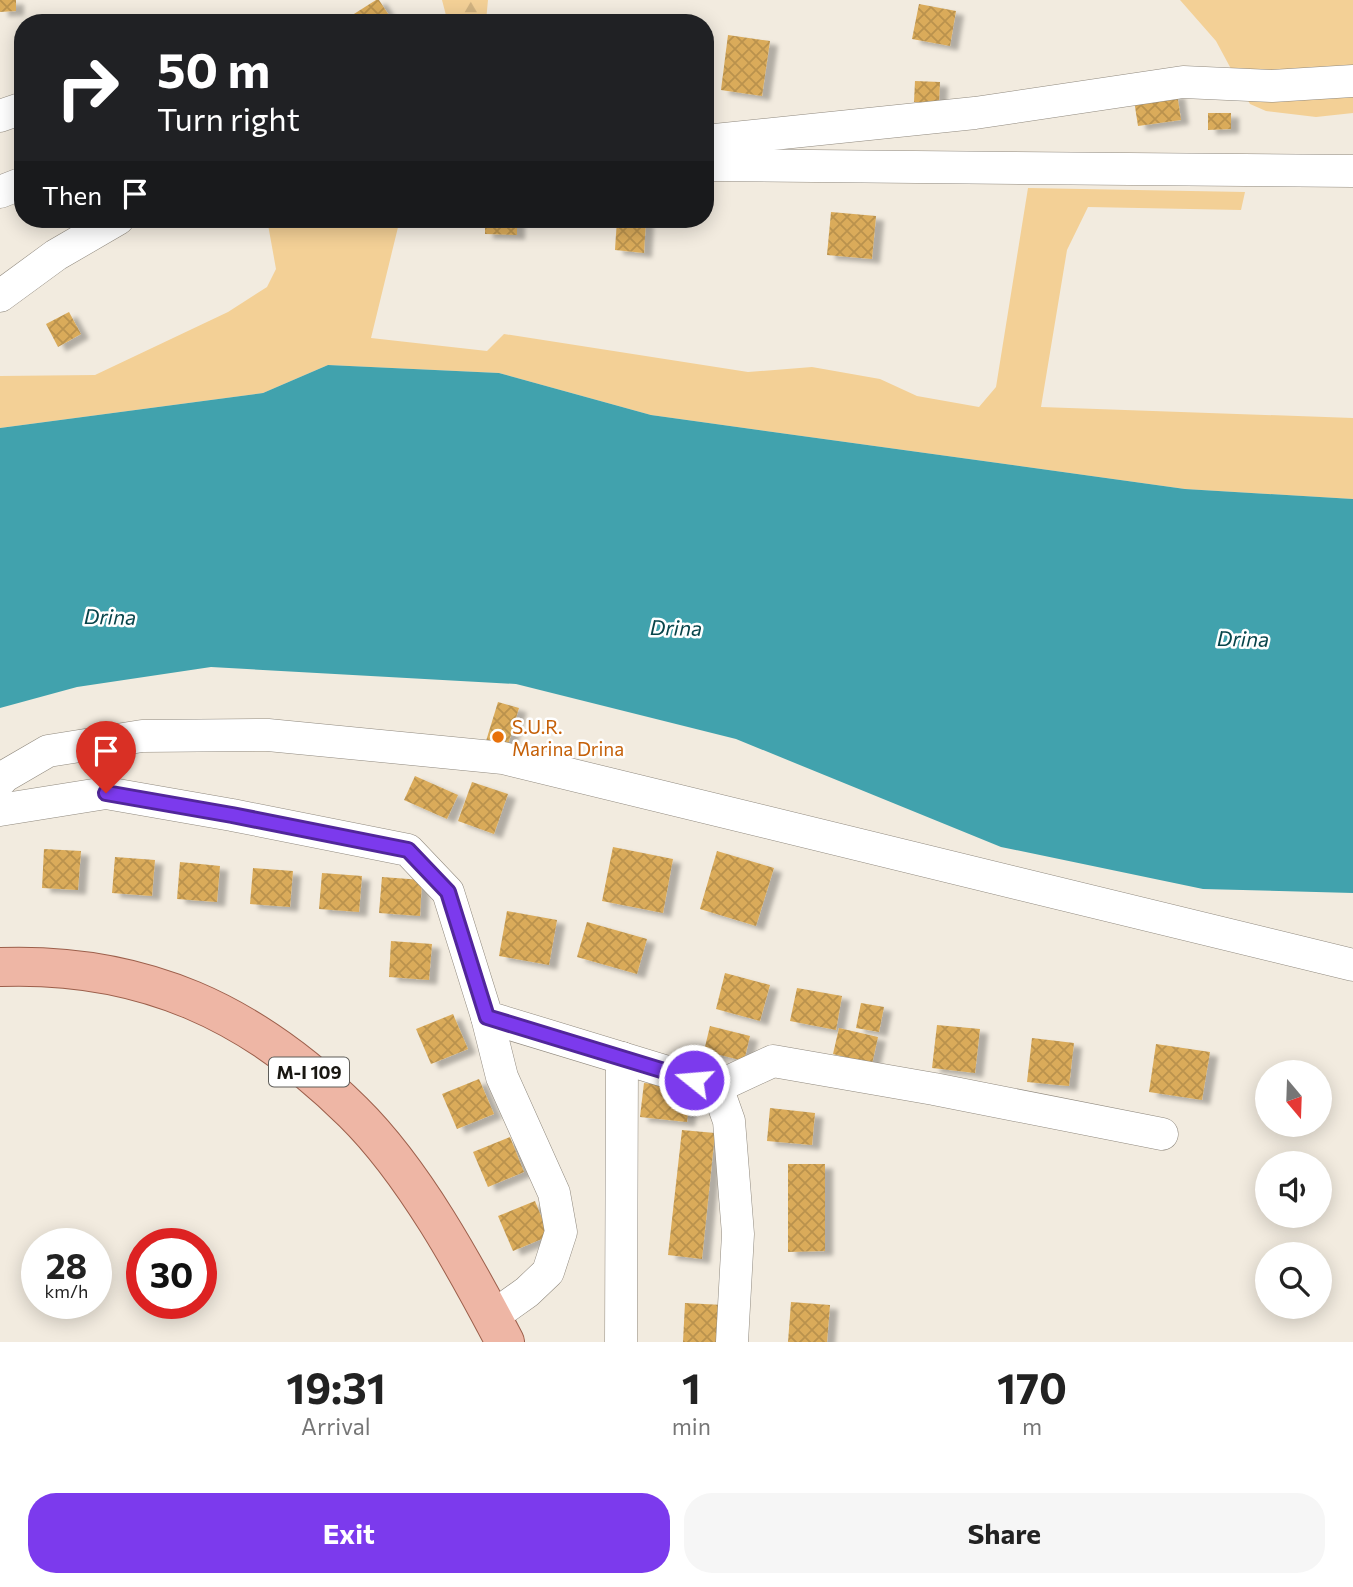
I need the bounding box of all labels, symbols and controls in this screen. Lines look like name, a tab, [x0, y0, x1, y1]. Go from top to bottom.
text: 50 m	[157, 38, 270, 98]
icon: right	[42, 42, 133, 133]
text: Turn right	[157, 98, 300, 138]
icon: arrive	[116, 175, 154, 213]
text: Then	[42, 179, 102, 210]
water label: Drina	[84, 603, 136, 629]
water label: Drina	[650, 614, 702, 640]
water label: Drina	[1217, 625, 1269, 651]
place label: S.U.R. Marina Drina	[512, 715, 624, 760]
pin	[76, 721, 136, 793]
marker: S.U.R. Marina Drina	[490, 729, 506, 745]
icon: arrive	[87, 732, 125, 770]
position arrow	[657, 1043, 731, 1117]
road number: M-I 109	[269, 1058, 349, 1086]
north arrow	[1255, 1060, 1332, 1138]
map controls	[1255, 1060, 1332, 1319]
button: sound	[1255, 1151, 1332, 1228]
speed limit sign: 30	[126, 1228, 217, 1319]
button: search	[1255, 1242, 1332, 1319]
text: 28	[46, 1243, 87, 1286]
text: km/h	[45, 1280, 88, 1302]
text: 19:31	[286, 1361, 386, 1413]
text: 1	[682, 1361, 701, 1413]
text: 170	[997, 1361, 1067, 1413]
text: Arrival	[301, 1412, 371, 1440]
text: min	[672, 1412, 711, 1440]
text: m	[1022, 1412, 1042, 1440]
button: Exit	[28, 1493, 670, 1573]
button: Share	[684, 1493, 1325, 1573]

